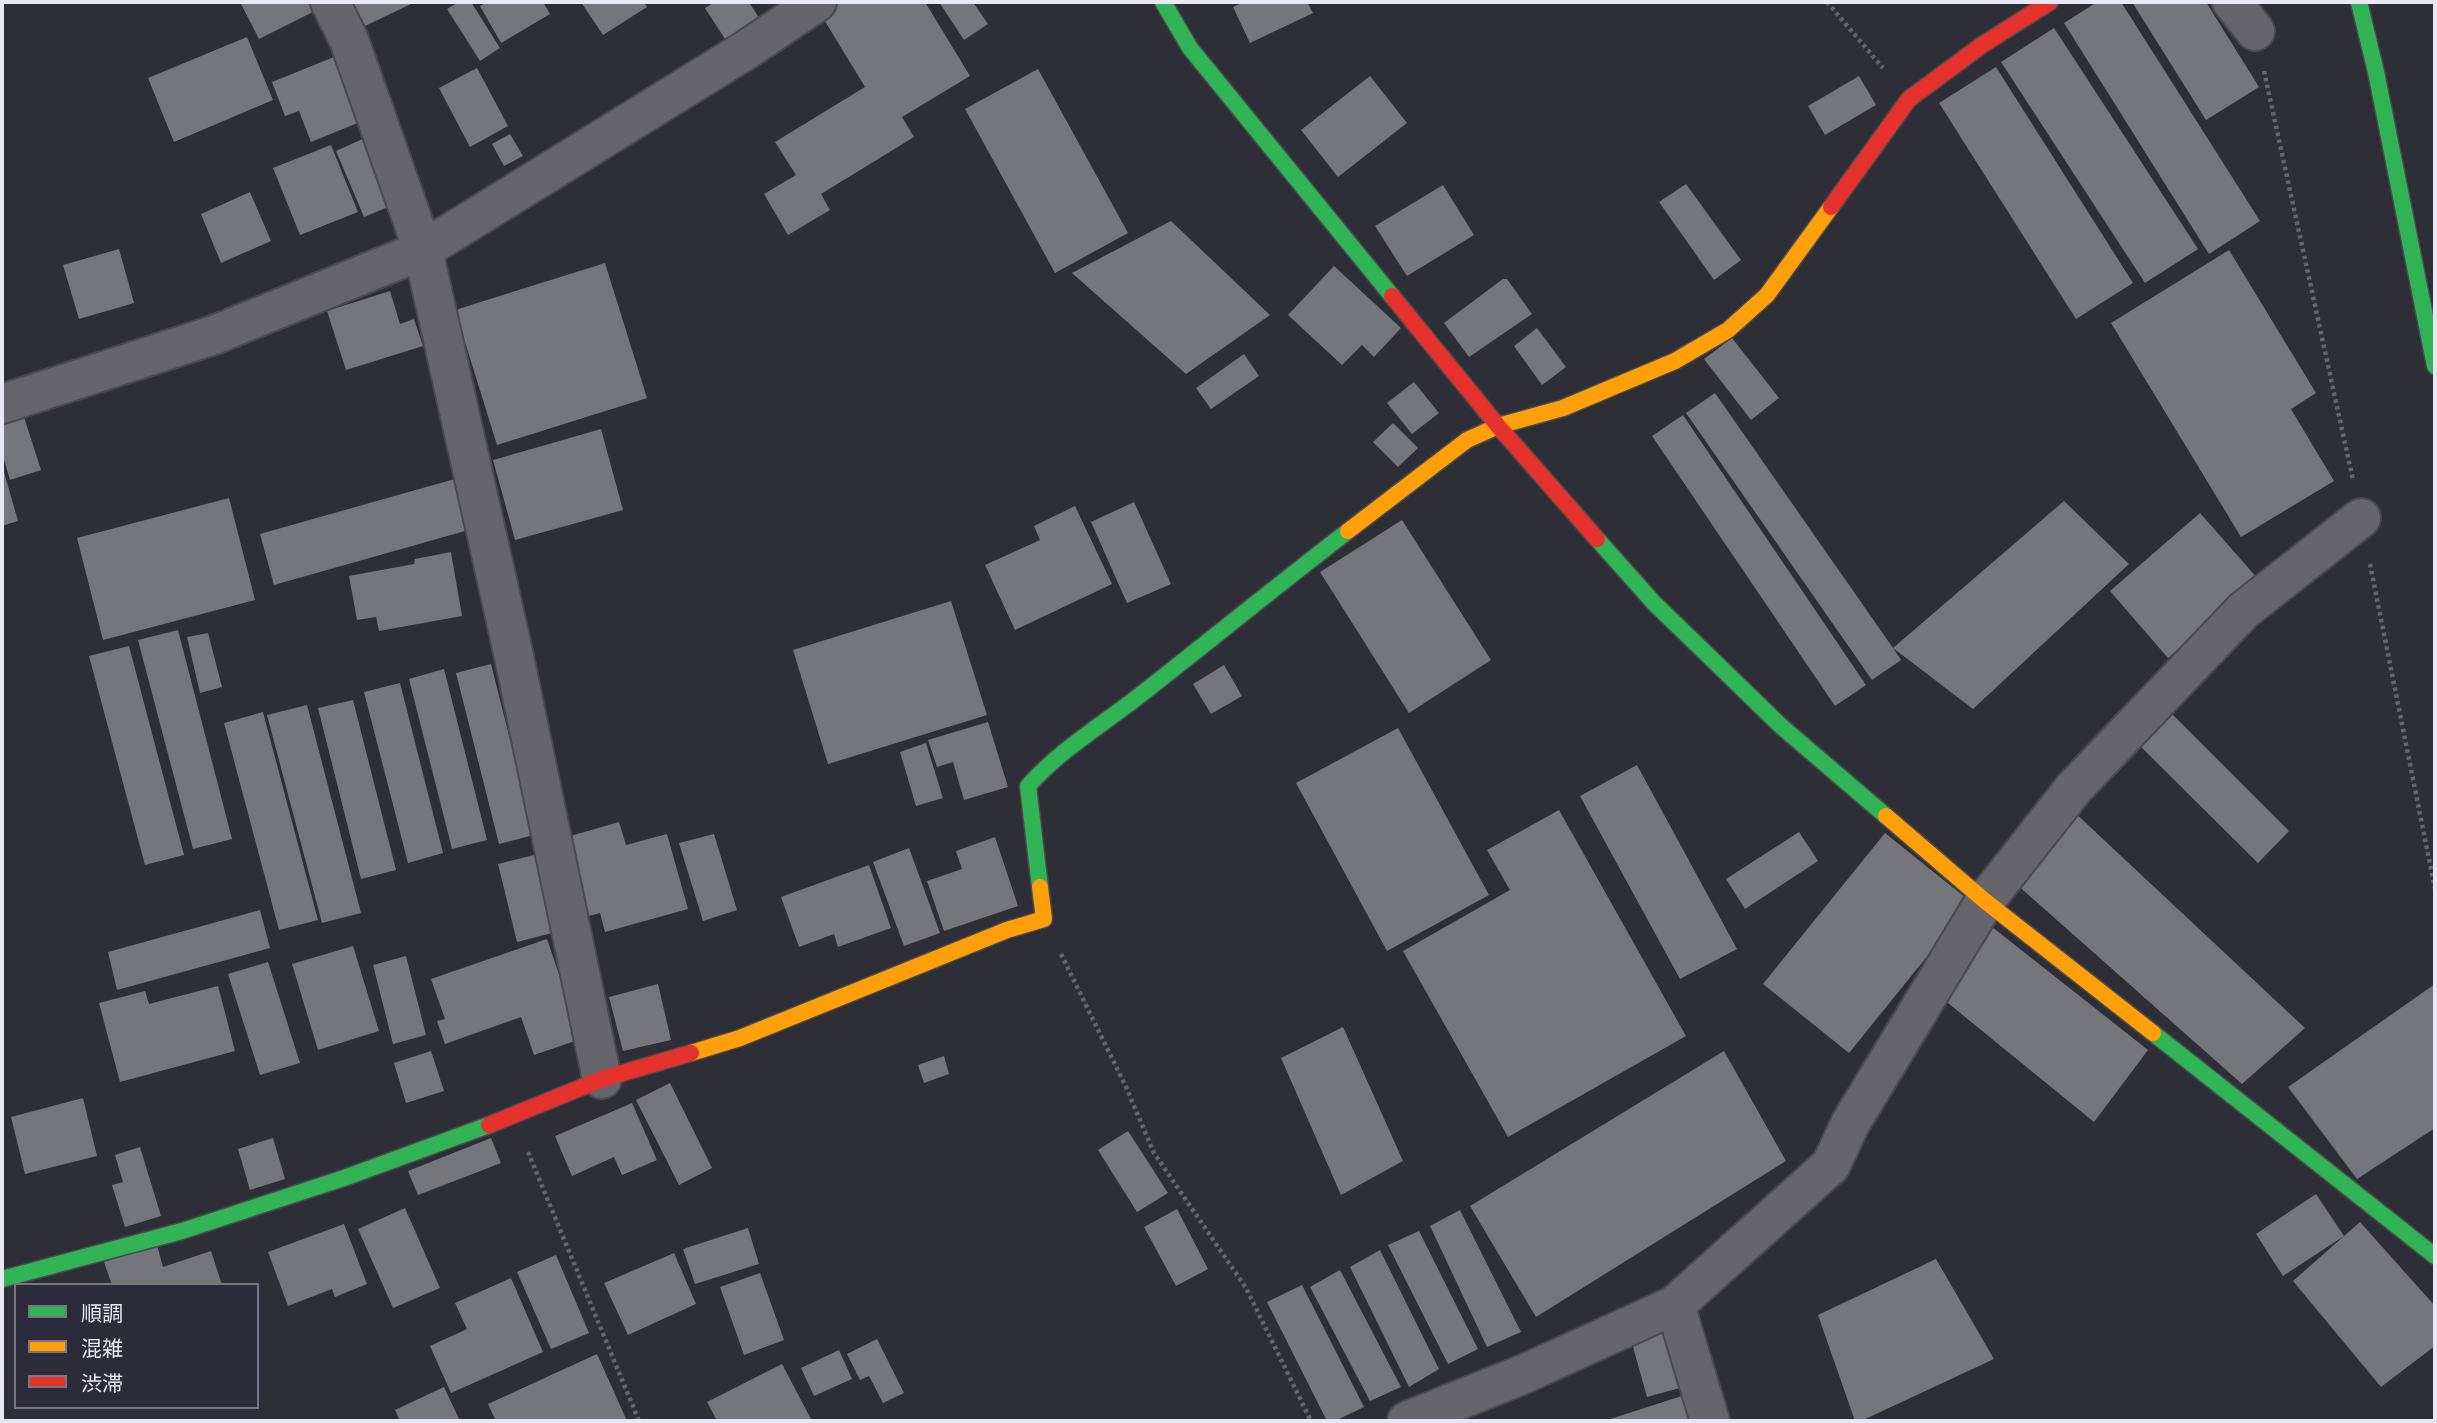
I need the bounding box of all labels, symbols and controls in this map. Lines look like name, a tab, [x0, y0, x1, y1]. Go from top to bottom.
legend	[14, 1283, 259, 1409]
text: 順調	[81, 1300, 123, 1326]
text: 混雑	[81, 1335, 123, 1361]
text: 渋滞	[81, 1370, 123, 1396]

